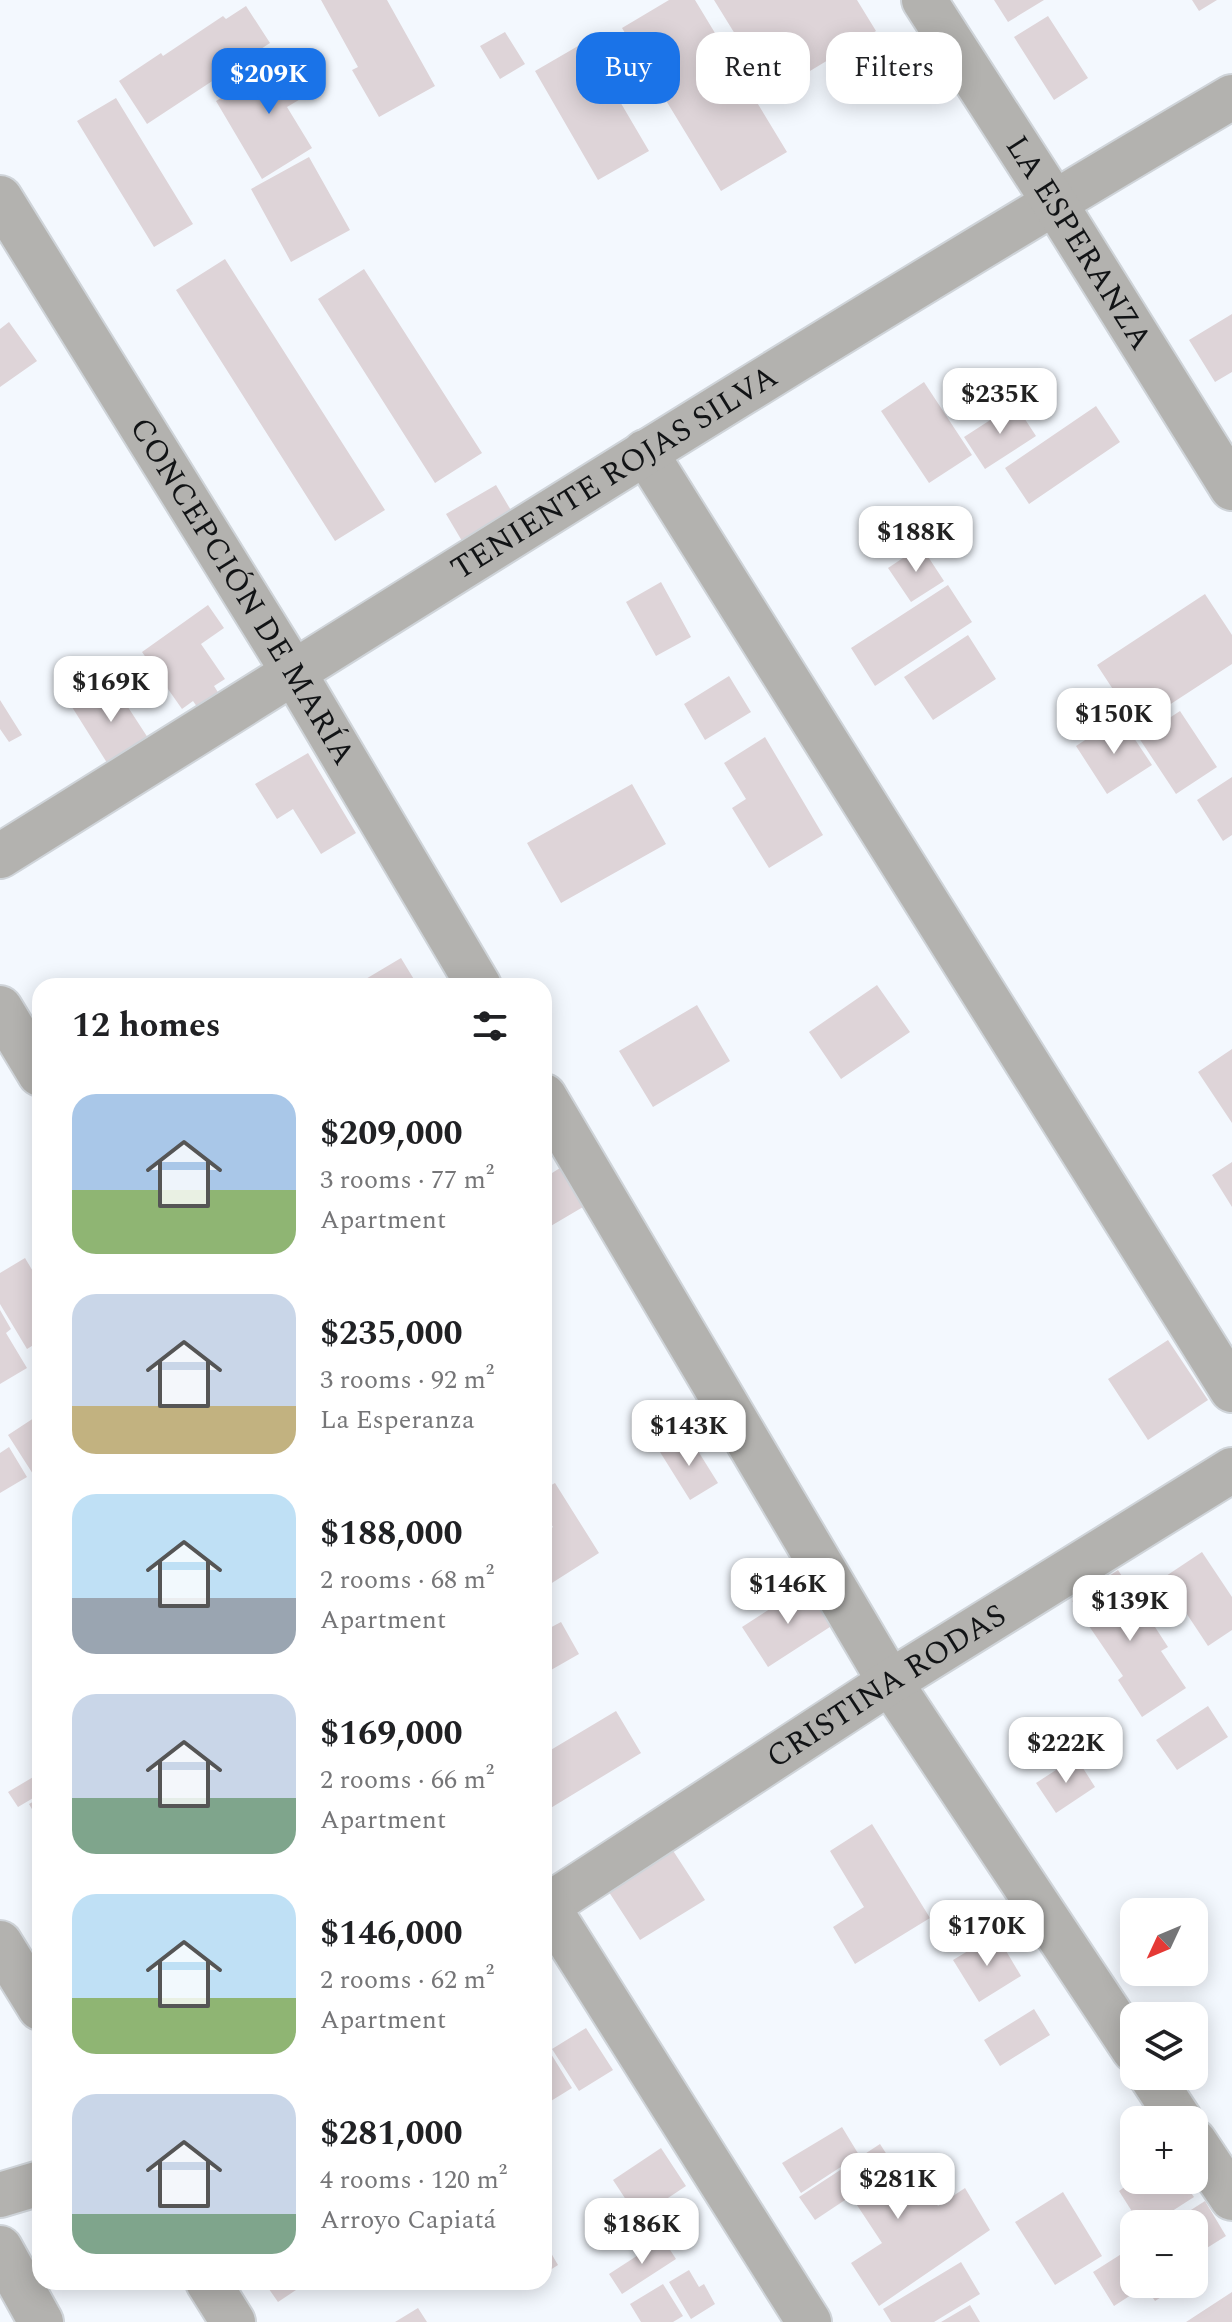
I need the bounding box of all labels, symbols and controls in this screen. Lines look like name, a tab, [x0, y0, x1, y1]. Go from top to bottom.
chip: Buy	[576, 32, 680, 104]
chip: Rent	[696, 32, 810, 104]
chip: Filters	[826, 32, 962, 104]
pin: $209K	[213, 48, 325, 116]
text: $209K	[230, 54, 308, 94]
street label: LA ESPERANZA	[993, 126, 1165, 360]
street label: TENIENTE ROJAS SILVA	[441, 352, 787, 593]
pin: $235K	[944, 368, 1056, 436]
text: $235K	[961, 374, 1039, 414]
street label: CONCEPCIÓN DE MARÍA	[117, 408, 368, 775]
pin: $188K	[860, 506, 972, 574]
text: $188K	[877, 512, 955, 552]
pin: $169K	[55, 656, 167, 724]
text: $169K	[72, 662, 150, 702]
pin: $150K	[1058, 688, 1170, 756]
text: $150K	[1075, 694, 1153, 734]
text: 12 homes	[72, 1000, 221, 1052]
icon: filters	[468, 1004, 512, 1048]
text: $209,000	[320, 1108, 463, 1160]
icon: home	[136, 1126, 232, 1222]
text: 3 rooms · 77 m²	[320, 1160, 494, 1200]
text: Apartment	[320, 1200, 446, 1240]
text: $235,000	[320, 1308, 463, 1360]
icon: home	[136, 1326, 232, 1422]
text: 3 rooms · 92 m²	[320, 1360, 494, 1400]
text: La Esperanza	[320, 1400, 475, 1440]
pin: $143K	[633, 1400, 745, 1468]
text: $143K	[650, 1406, 728, 1446]
text: $188,000	[320, 1508, 463, 1560]
icon: home	[136, 1526, 232, 1622]
pin: $146K	[732, 1558, 844, 1626]
text: 2 rooms · 68 m²	[320, 1560, 494, 1600]
text: $146K	[749, 1564, 827, 1604]
pin: $139K	[1074, 1575, 1186, 1643]
text: $139K	[1091, 1581, 1169, 1621]
street label: CRISTINA RODAS	[756, 1591, 1016, 1781]
text: Apartment	[320, 1600, 446, 1640]
text: $169,000	[320, 1708, 463, 1760]
pin: $222K	[1010, 1717, 1122, 1785]
text: $222K	[1027, 1723, 1105, 1763]
icon: home	[136, 1726, 232, 1822]
text: 2 rooms · 66 m²	[320, 1760, 494, 1800]
text: Apartment	[320, 1800, 446, 1840]
north arrow	[1120, 1898, 1208, 1986]
map controls	[1120, 1898, 1208, 2298]
pin: $170K	[931, 1900, 1043, 1968]
text: $170K	[948, 1906, 1026, 1946]
text: $146,000	[320, 1908, 463, 1960]
icon: home	[136, 1926, 232, 2022]
text: 2 rooms · 62 m²	[320, 1960, 494, 2000]
text: Apartment	[320, 2000, 446, 2040]
button: layers	[1120, 2002, 1208, 2090]
button: +	[1120, 2106, 1208, 2194]
text: $281,000	[320, 2108, 463, 2160]
icon: home	[136, 2126, 232, 2222]
pin: $281K	[842, 2153, 954, 2221]
text: $281K	[859, 2159, 937, 2199]
text: 4 rooms · 120 m²	[320, 2160, 507, 2200]
pin: $186K	[586, 2198, 698, 2266]
text: Arroyo Capiatá	[320, 2200, 496, 2240]
text: $186K	[603, 2204, 681, 2244]
button: −	[1120, 2210, 1208, 2298]

